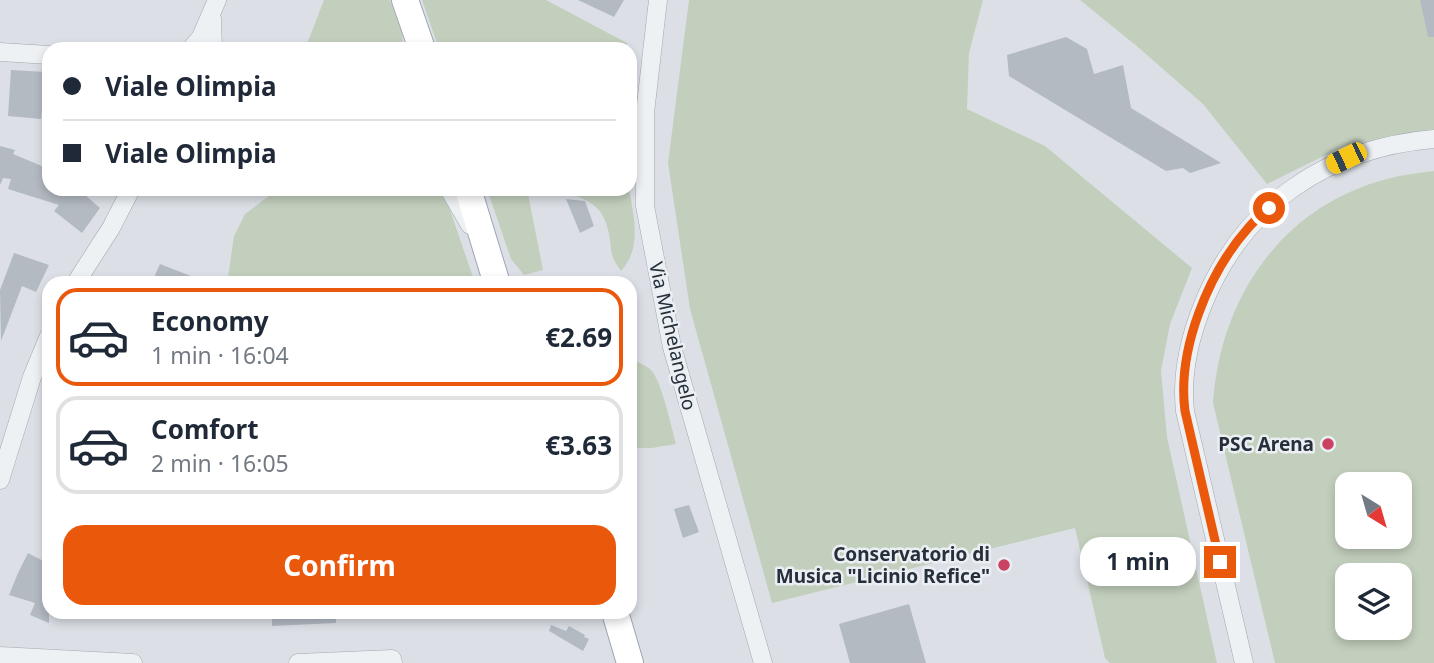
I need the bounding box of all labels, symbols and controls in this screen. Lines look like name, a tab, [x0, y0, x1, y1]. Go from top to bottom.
text: Viale Olimpia	[105, 68, 277, 104]
text: Viale Olimpia	[105, 135, 277, 171]
car	[1323, 139, 1370, 177]
route start	[1253, 192, 1285, 224]
street label: Via Michelangelo	[643, 259, 703, 413]
text: Economy	[151, 303, 269, 339]
icon: car	[67, 306, 130, 369]
text: €2.69	[545, 319, 612, 355]
text: 1 min · 16:04	[151, 339, 289, 371]
text: Comfort	[151, 411, 259, 447]
icon: car	[67, 414, 130, 477]
text: €3.63	[545, 427, 612, 463]
place label: PSC Arena	[1218, 431, 1314, 457]
marker: PSC Arena	[1320, 436, 1336, 452]
text: 2 min · 16:05	[151, 447, 289, 479]
north arrow	[1335, 472, 1412, 550]
map controls	[1335, 472, 1412, 640]
button: Confirm	[63, 525, 616, 605]
callout: 1 min	[1080, 538, 1196, 586]
place label: Conservatorio di Musica "Licinio Refice"	[776, 541, 990, 589]
text: 1 min	[1106, 545, 1170, 577]
route end	[1204, 546, 1236, 578]
marker: Conservatorio di Musica "Licinio Refice"	[996, 557, 1012, 573]
button: layers	[1335, 563, 1412, 640]

